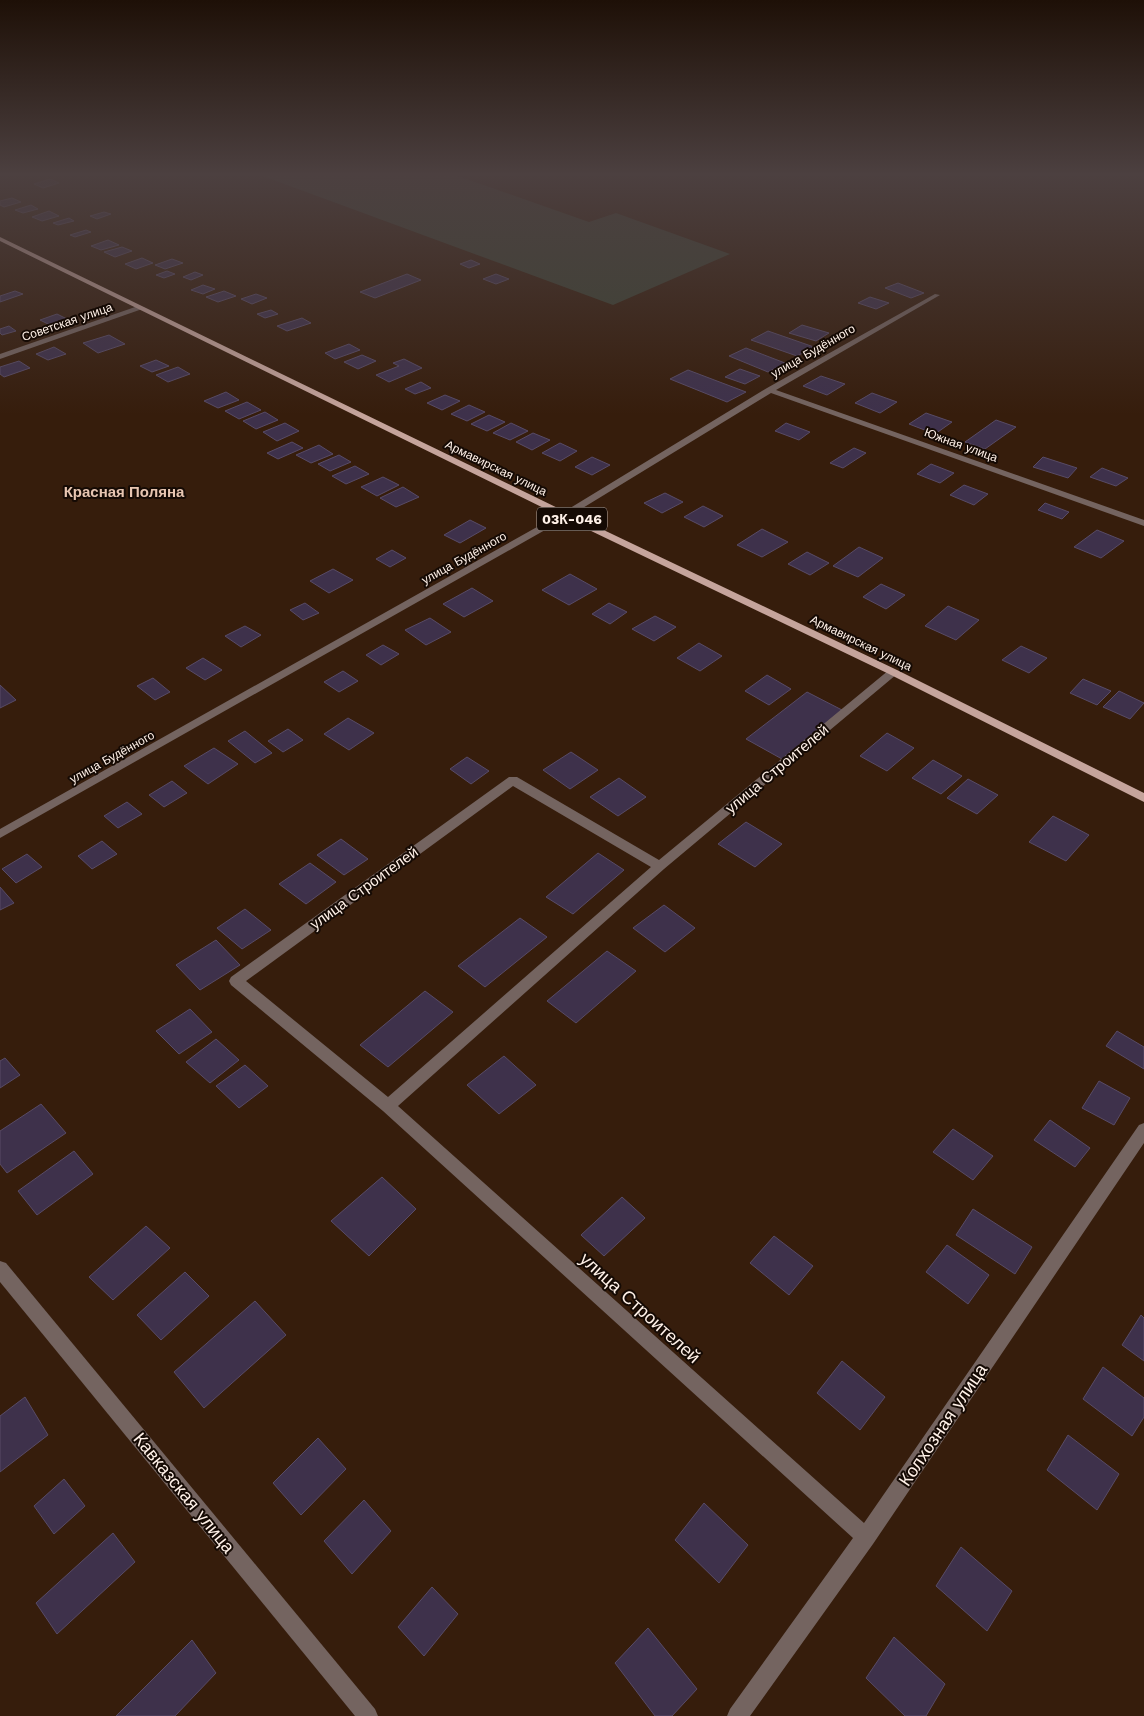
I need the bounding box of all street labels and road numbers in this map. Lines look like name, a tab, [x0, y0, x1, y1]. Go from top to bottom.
street label: Советская улица	[20, 300, 114, 344]
street label: улица Будённого	[768, 321, 858, 381]
street label: Южная улица	[922, 425, 1000, 465]
street label: Армавирская улица	[443, 437, 549, 499]
road number: 03К-046	[537, 508, 607, 530]
street label: улица Будённого	[419, 529, 509, 587]
street label: Армавирская улица	[808, 612, 914, 674]
street label: улица Строителей	[722, 721, 832, 817]
street label: улица Будённого	[67, 728, 157, 786]
street label: улица Строителей	[306, 843, 422, 933]
street label: улица Строителей	[576, 1248, 705, 1367]
street label: Колхозная улица	[894, 1359, 992, 1490]
street label: Кавказская улица	[129, 1428, 240, 1558]

